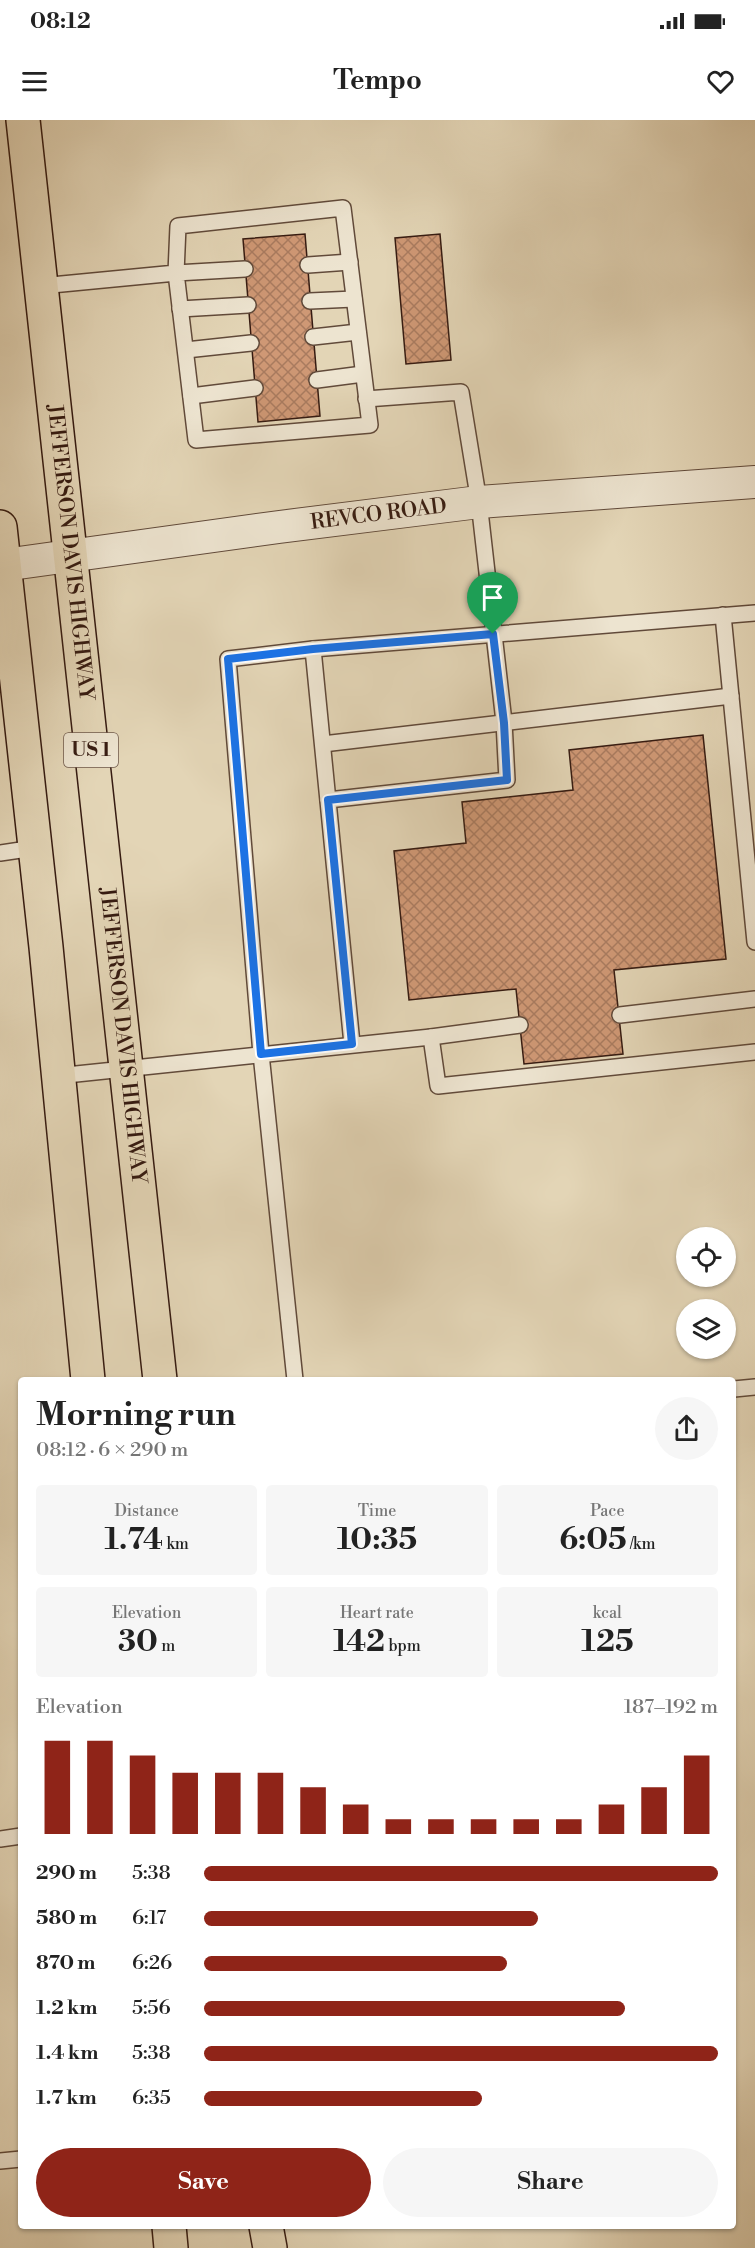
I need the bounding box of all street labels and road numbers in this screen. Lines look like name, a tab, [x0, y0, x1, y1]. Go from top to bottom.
street label: JEFFERSON DAVIS HIGHWAY	[41, 402, 99, 703]
street label: REVCO ROAD	[309, 493, 448, 536]
road number: US 1	[64, 733, 118, 767]
street label: JEFFERSON DAVIS HIGHWAY	[93, 885, 152, 1186]

